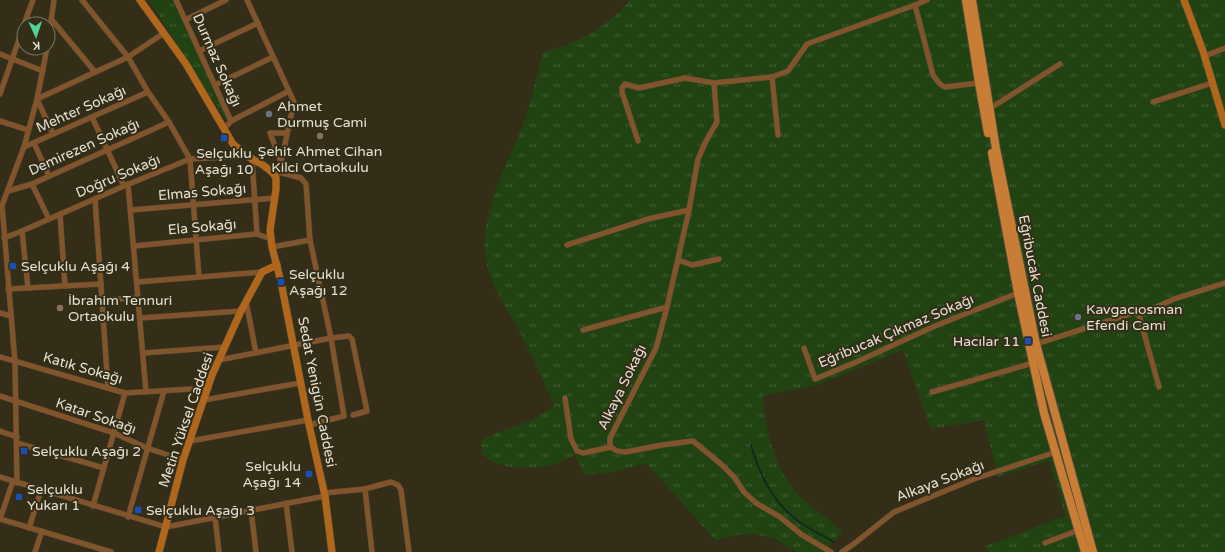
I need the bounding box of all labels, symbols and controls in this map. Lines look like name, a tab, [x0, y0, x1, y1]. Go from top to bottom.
street label: Durmaz Sokağı	[189, 11, 245, 109]
north arrow	[16, 16, 56, 56]
text: K	[32, 39, 41, 52]
street label: Mehter Sokağı	[33, 82, 129, 136]
place label: Ahmet Durmuş Cami	[277, 98, 367, 131]
marker: Ahmet Durmuş Cami	[264, 109, 274, 119]
street label: Demirezen Sokağı	[26, 115, 142, 179]
marker: Şehit Ahmet Cihan Kilci Ortaokulu	[315, 131, 325, 141]
marker: Selçuklu Aşağı 10	[219, 133, 229, 143]
place label: Şehit Ahmet Cihan Kilci Ortaokulu	[258, 143, 382, 176]
place label: Selçuklu Aşağı 10	[195, 145, 253, 178]
street label: Doğru Sokağı	[73, 151, 163, 201]
street label: Elmas Sokağı	[157, 180, 247, 204]
street label: Eğribucak Caddesi	[1015, 214, 1055, 338]
street label: Ela Sokağı	[167, 216, 237, 238]
place label: Selçuklu Aşağı 4	[21, 258, 130, 275]
marker: Selçuklu Aşağı 4	[8, 261, 18, 271]
place label: Selçuklu Aşağı 12	[289, 266, 348, 299]
marker: Selçuklu Aşağı 12	[276, 277, 286, 287]
street label: Eğribucak Çıkmaz Sokağı	[816, 290, 976, 372]
place label: İbrahim Tennuri Ortaokulu	[68, 292, 172, 325]
place label: Kavgacıosman Efendi Cami	[1086, 301, 1183, 334]
marker: İbrahim Tennuri Ortaokulu	[55, 303, 65, 313]
marker: Kavgacıosman Efendi Cami	[1073, 312, 1083, 322]
street label: Sedat Yenigün Caddesi	[294, 315, 340, 469]
place label: Hacılar 11	[953, 333, 1020, 350]
marker: Hacılar 11	[1023, 336, 1033, 346]
street label: Alkaya Sokağı	[594, 342, 650, 432]
street label: Katık Sokağı	[41, 349, 125, 387]
street label: Metin Yüksel Caddesi	[155, 350, 217, 490]
street label: Katar Sokağı	[53, 394, 139, 438]
place label: Selçuklu Aşağı 2	[32, 443, 141, 460]
marker: Selçuklu Aşağı 2	[19, 446, 29, 456]
street label: Alkaya Sokağı	[894, 456, 986, 506]
place label: Selçuklu Aşağı 14	[242, 458, 301, 491]
marker: Selçuklu Aşağı 14	[304, 469, 314, 479]
place label: Selçuklu Yukarı 1	[27, 481, 83, 514]
marker: Selçuklu Yukarı 1	[14, 492, 24, 502]
place label: Selçuklu Aşağı 3	[146, 502, 255, 519]
marker: Selçuklu Aşağı 3	[133, 505, 143, 515]

